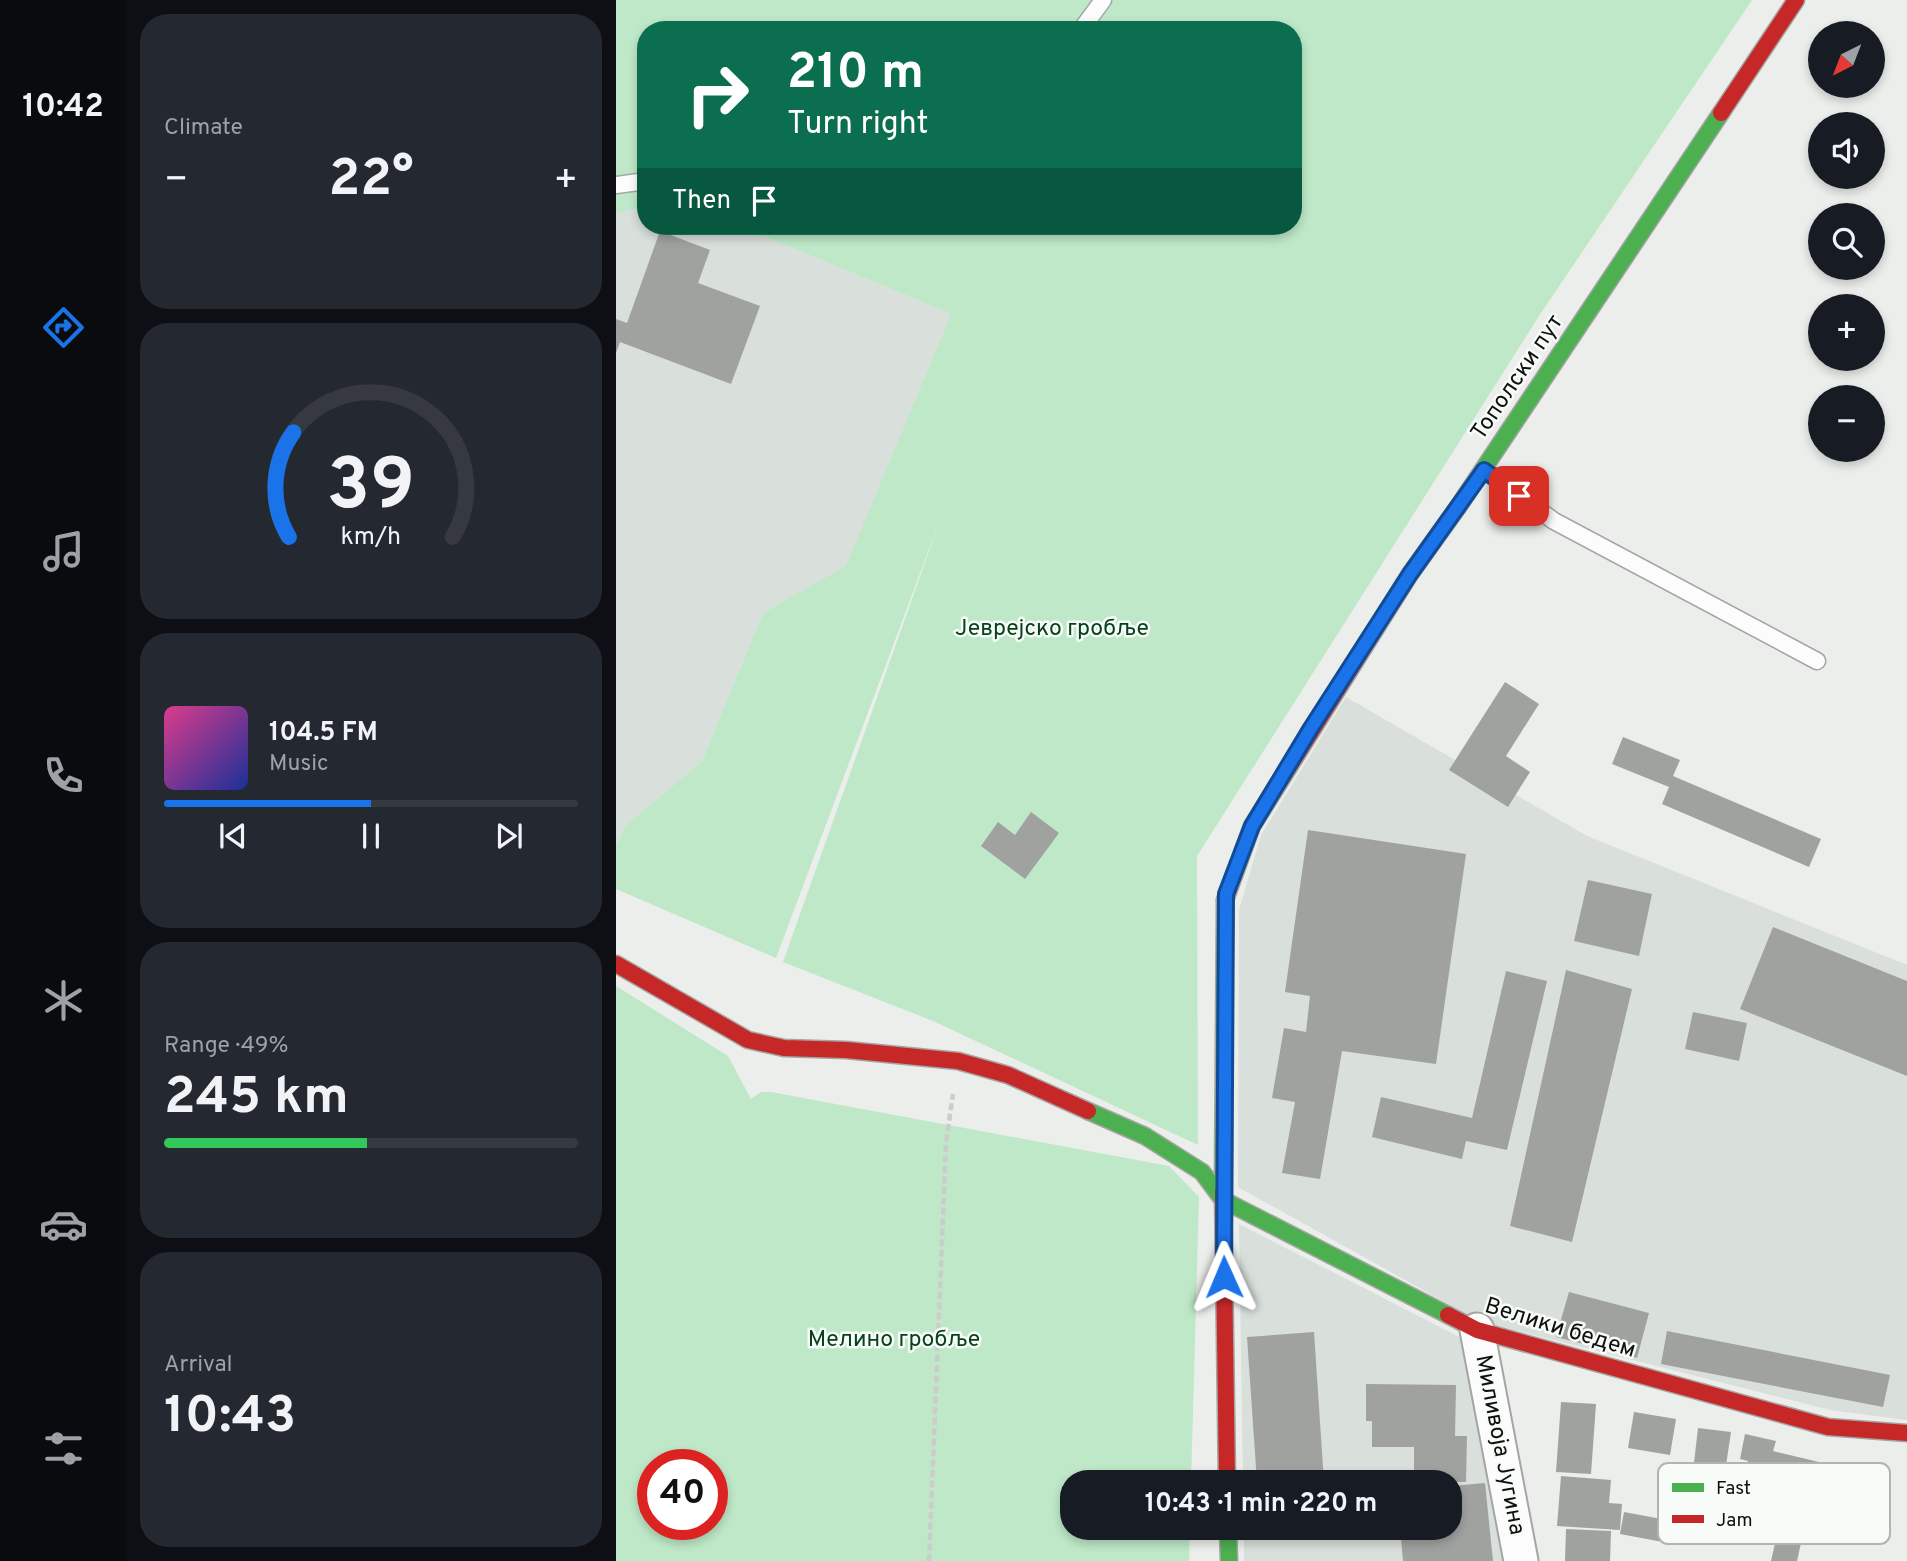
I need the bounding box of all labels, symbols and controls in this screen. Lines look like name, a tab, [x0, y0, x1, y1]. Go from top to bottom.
north arrow	[1808, 21, 1885, 98]
map controls	[1808, 21, 1885, 462]
text: 210 m	[787, 44, 924, 106]
icon: right	[672, 49, 763, 140]
text: 10:42	[22, 88, 104, 128]
text: Turn right	[787, 105, 929, 145]
button: sound	[1808, 112, 1885, 189]
text: Climate	[164, 114, 243, 143]
text: 22°	[328, 148, 414, 214]
text: −	[164, 157, 189, 206]
text: +	[553, 157, 578, 206]
icon: arrive	[745, 182, 783, 220]
text: Then	[672, 185, 731, 218]
button: search	[1808, 203, 1885, 280]
button: +	[1808, 294, 1885, 371]
icon: directions	[39, 303, 88, 352]
street label: Тополски пут	[1465, 310, 1571, 446]
button: −	[1808, 385, 1885, 462]
text: 39	[327, 444, 415, 536]
pin	[1489, 466, 1549, 526]
icon: arrive	[1500, 477, 1538, 515]
text: km/h	[341, 522, 401, 554]
icon: music	[39, 527, 88, 576]
park label: Јеврејско гробље	[955, 615, 1149, 644]
text: 104.5 FM	[269, 717, 378, 750]
text: Music	[269, 750, 329, 779]
icon: phone	[39, 751, 88, 800]
icon: previous	[214, 817, 252, 855]
icon: pause	[352, 817, 390, 855]
icon: next	[490, 817, 528, 855]
icon: climate	[39, 976, 88, 1025]
text: Range · 49%	[164, 1032, 288, 1061]
text: 245 km	[164, 1066, 349, 1132]
icon: car	[39, 1200, 88, 1249]
position arrow	[1187, 1240, 1261, 1314]
street label: Велики бедем	[1481, 1292, 1639, 1366]
park label: Мелино гробље	[808, 1326, 980, 1355]
text: Arrival	[164, 1351, 233, 1380]
street label: Миливоја Југина	[1467, 1352, 1531, 1538]
text: 10:43	[164, 1385, 296, 1451]
icon: filters	[39, 1424, 88, 1473]
speed limit sign: 40	[637, 1449, 728, 1540]
legend	[1658, 1463, 1890, 1544]
text: Fast	[1716, 1477, 1751, 1501]
text: 10:43 · 1 min · 220 m	[1145, 1488, 1377, 1521]
text: Jam	[1716, 1509, 1753, 1533]

